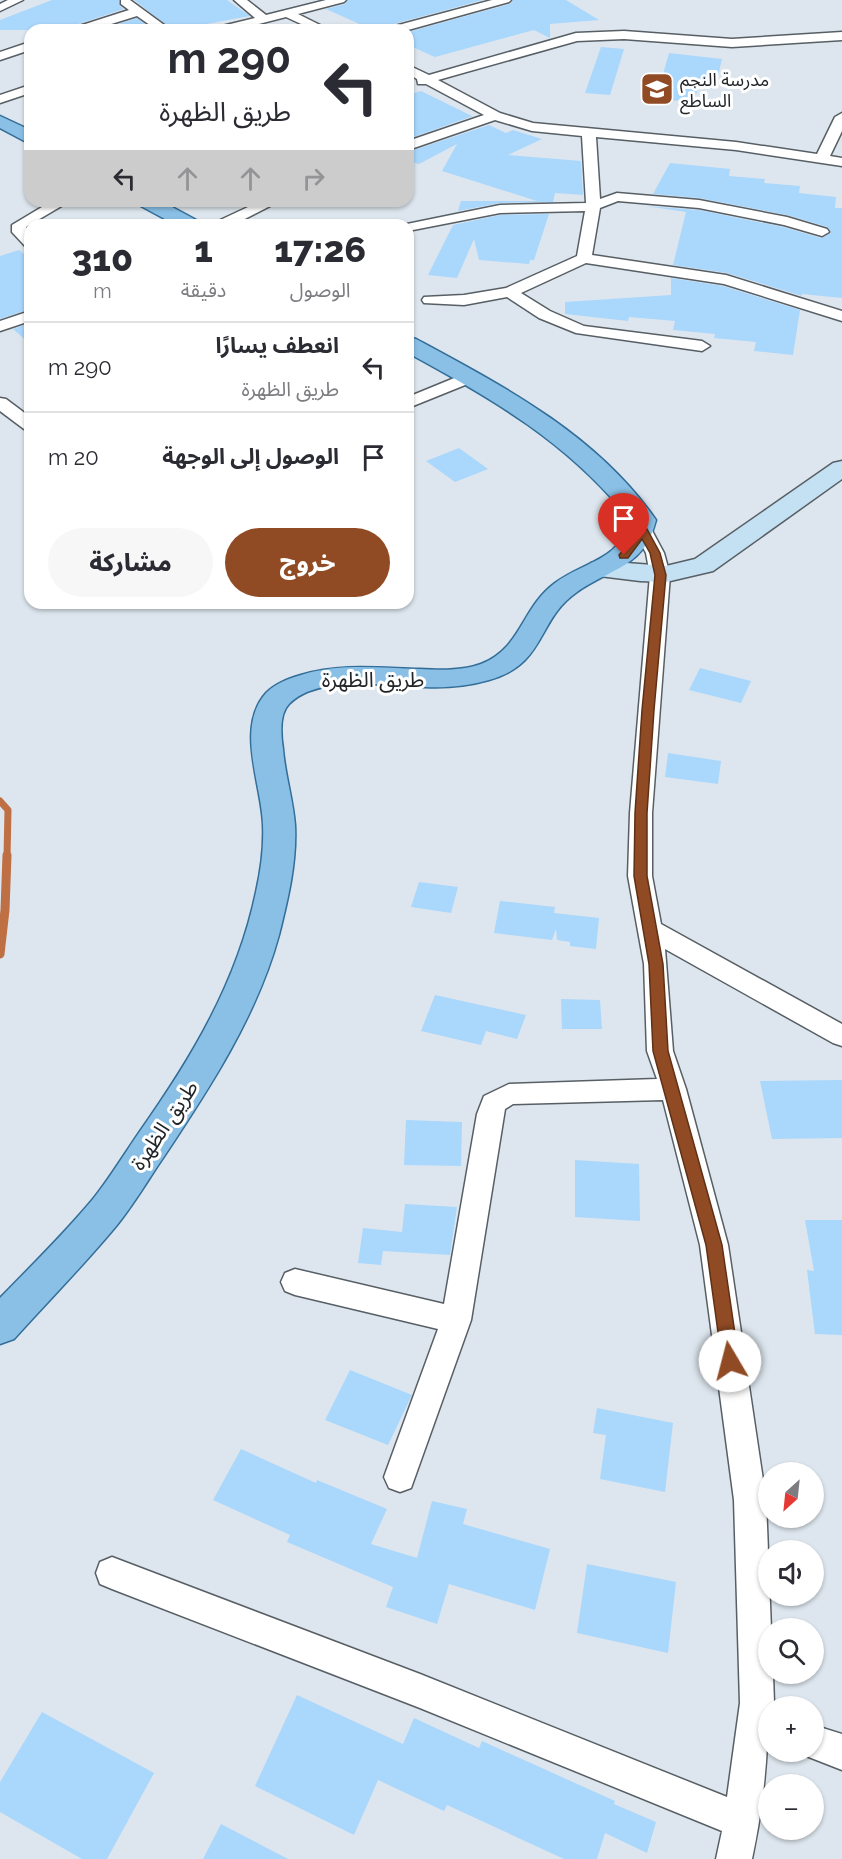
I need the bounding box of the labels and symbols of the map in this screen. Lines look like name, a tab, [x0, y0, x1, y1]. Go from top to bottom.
place label: مدرسة النجم الساطع	[680, 69, 769, 115]
school or university icon: مدرسة النجم الساطع	[639, 71, 675, 107]
pin	[598, 493, 649, 555]
street label: طريق الظهرة	[322, 667, 424, 693]
street label: طريق الظهرة	[125, 1076, 204, 1175]
position arrow	[698, 1329, 762, 1393]
north arrow	[758, 1462, 824, 1528]

